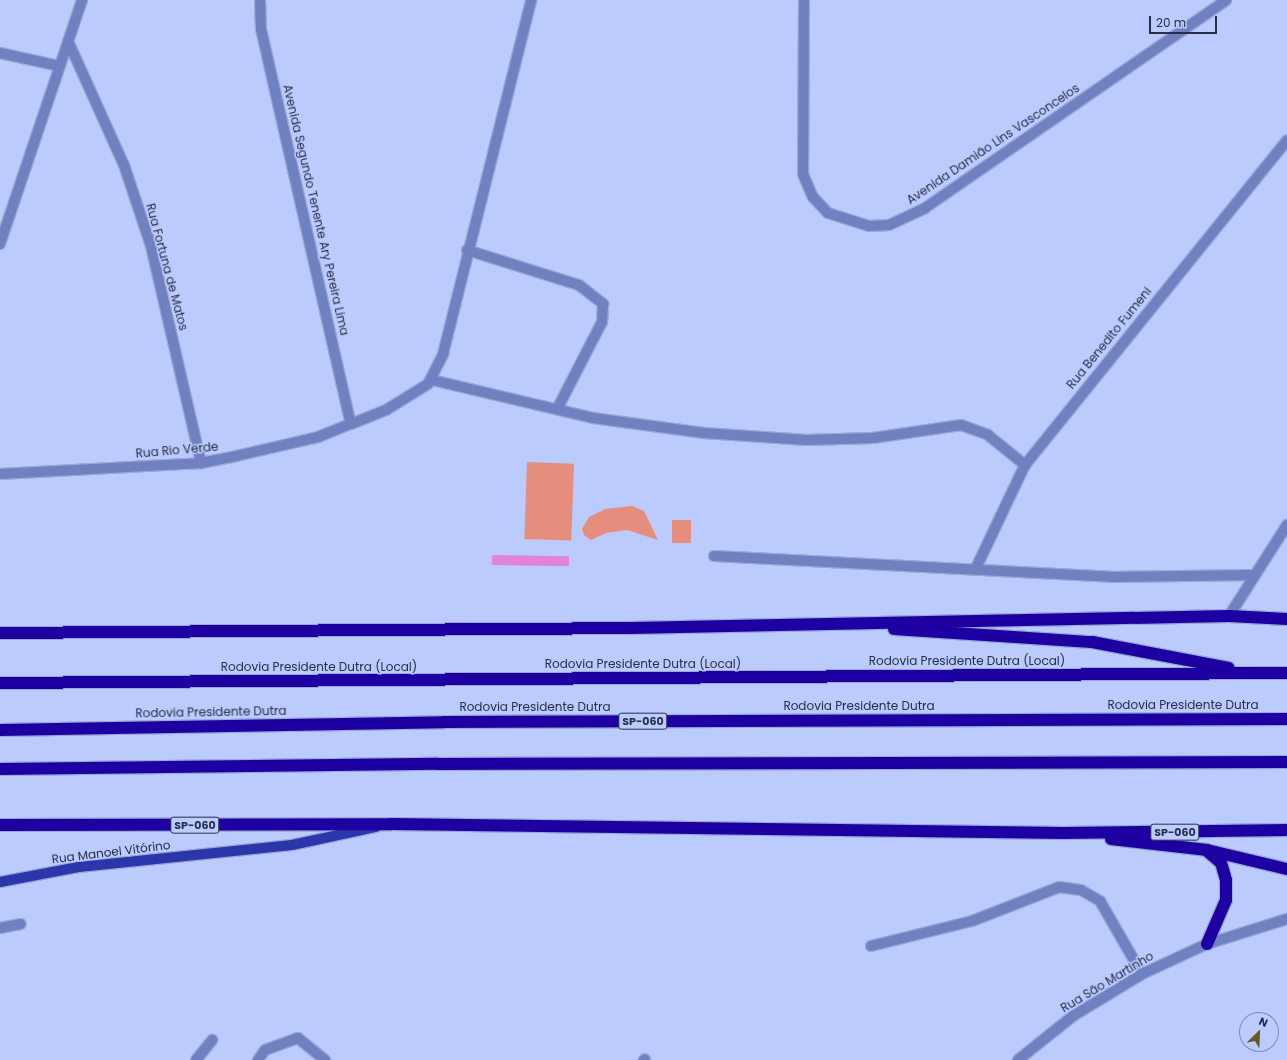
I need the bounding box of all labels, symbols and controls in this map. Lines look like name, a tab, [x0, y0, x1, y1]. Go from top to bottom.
scale bar	[1151, 8, 1219, 34]
text: 20 m	[1156, 14, 1186, 31]
street label: Avenida Damião Lins Vasconcelos	[904, 81, 1082, 207]
street label: Avenida Segundo Tenente Ary Pereira Lima	[280, 83, 352, 337]
street label: Rua Fortuna de Matos	[143, 202, 191, 332]
street label: Rua Benedito Fumeni	[1064, 284, 1154, 392]
street label: Rua Rio Verde	[135, 439, 219, 461]
street label: Rodovia Presidente Dutra (Local)	[869, 654, 1065, 668]
street label: Rodovia Presidente Dutra (Local)	[545, 657, 741, 671]
street label: Rodovia Presidente Dutra (Local)	[221, 660, 417, 674]
street label: Rodovia Presidente Dutra	[1107, 698, 1259, 712]
street label: Rodovia Presidente Dutra	[783, 699, 935, 713]
street label: Rodovia Presidente Dutra	[459, 700, 611, 714]
street label: Rodovia Presidente Dutra	[135, 703, 287, 721]
road number: SP-060	[618, 712, 668, 730]
road number: SP-060	[170, 816, 220, 834]
road number: SP-060	[1150, 823, 1200, 841]
street label: Rua Manoel Vitórino	[51, 838, 171, 866]
street label: Rua São Martinho	[1058, 949, 1156, 1015]
north arrow	[1239, 1012, 1279, 1052]
text: N	[1256, 1013, 1271, 1031]

